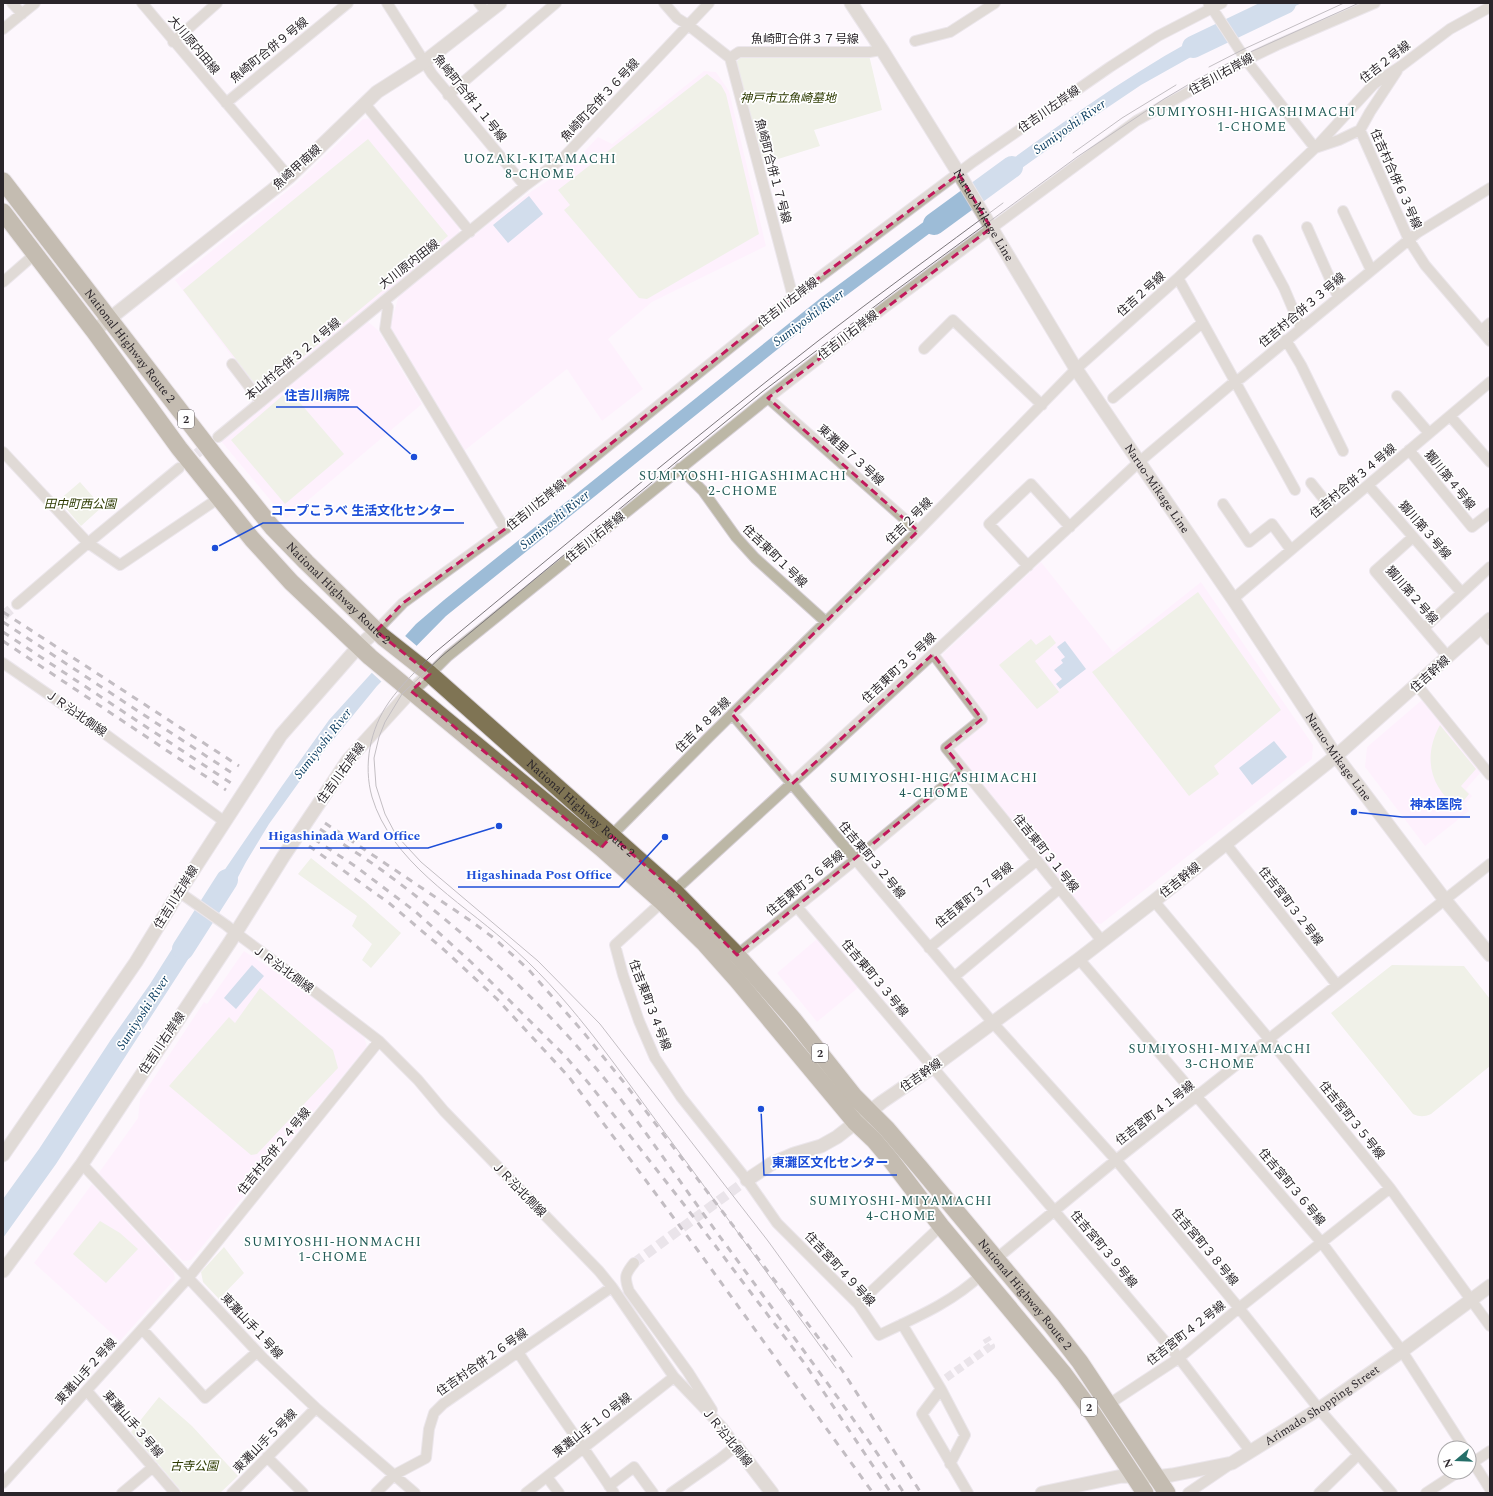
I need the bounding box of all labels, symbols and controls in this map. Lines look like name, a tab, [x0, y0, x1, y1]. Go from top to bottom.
street label: 大川原内田線	[163, 12, 224, 79]
street label: 魚崎町合併９号線	[226, 13, 313, 88]
street label: 魚崎町合併３７号線	[751, 30, 859, 49]
street label: 住吉２号線	[1356, 36, 1415, 88]
street label: 住吉川右岸線	[1185, 49, 1257, 100]
street label: 魚崎町合併１１号線	[428, 50, 511, 146]
street label: 魚崎町合併３６号線	[557, 54, 644, 146]
street label: 住吉川左岸線	[1014, 81, 1084, 138]
park label: 神戸市立魚崎墓地	[740, 89, 838, 108]
water label: Sumiyoshi River	[1029, 94, 1111, 159]
district label: SUMIYOSHI-HIGASHIMACHI 1-CHOME	[1148, 102, 1356, 137]
street label: 魚崎町合併１７号線	[749, 117, 796, 226]
street label: 住吉村合併６３号線	[1365, 126, 1426, 232]
street label: 魚崎甲南線	[269, 140, 326, 195]
district label: UOZAKI-KITAMACHI 8-CHOME	[463, 149, 617, 184]
street label: Naruo-Mikage Line	[948, 165, 1018, 265]
street label: 大川原内田線	[375, 235, 444, 294]
street label: 住吉２号線	[1113, 267, 1170, 322]
street label: 住吉村合併３３号線	[1255, 268, 1350, 352]
street label: 住吉川左岸線	[754, 273, 823, 332]
water label: Sumiyoshi River	[769, 284, 849, 351]
street label: National Highway Route 2	[79, 285, 180, 407]
street label: 住吉川右岸線	[814, 306, 883, 365]
street label: 本山村合併３２４号線	[241, 314, 345, 405]
callout: 住吉川病院	[276, 382, 357, 407]
text: 住吉川病院	[284, 386, 350, 406]
road number: 2	[178, 410, 194, 428]
street label: 東灘里７３号線	[813, 420, 888, 491]
street label: 住吉村合併３４号線	[1306, 439, 1401, 523]
street label: Naruo-Mikage Line	[1119, 440, 1194, 537]
street label: 獺川第４号線	[1420, 446, 1480, 514]
district label: SUMIYOSHI-HIGASHIMACHI 2-CHOME	[639, 466, 847, 501]
street label: 住吉川左岸線	[502, 475, 570, 535]
water label: Sumiyoshi River	[515, 485, 594, 554]
street label: 住吉２号線	[881, 493, 937, 549]
park label: 田中町西公園	[44, 495, 118, 514]
street label: 獺川第３号線	[1394, 497, 1455, 564]
callout: コープこうべ 生活文化センター	[263, 498, 464, 523]
text: コープこうべ 生活文化センター	[271, 501, 455, 521]
street label: 住吉川右岸線	[561, 507, 629, 567]
street label: 住吉東町１号線	[738, 520, 811, 592]
street label: National Highway Route 2	[281, 538, 394, 649]
street label: 獺川第２号線	[1381, 562, 1442, 629]
street label: 住吉東町３５号線	[858, 629, 941, 708]
street label: 住吉幹線	[1406, 651, 1455, 697]
street label: ＪＲ沿北側線	[41, 685, 111, 742]
street label: 住吉４８号線	[671, 693, 736, 758]
water label: Sumiyoshi River	[289, 704, 357, 783]
street label: Naruo-Mikage Line	[1300, 709, 1376, 806]
street label: 住吉川右岸線	[313, 739, 370, 808]
street label: National Highway Route 2	[522, 755, 639, 862]
district label: SUMIYOSHI-HIGASHIMACHI 4-CHOME	[830, 768, 1038, 803]
callout: 神本医院	[1402, 792, 1470, 817]
text: 神本医院	[1410, 795, 1462, 815]
street label: 住吉東町３１号線	[1008, 810, 1083, 897]
street label: 住吉東町３２号線	[833, 817, 910, 903]
callout: Higashinada Ward Office	[260, 823, 428, 848]
text: Higashinada Ward Office	[268, 826, 420, 846]
street label: 住吉東町３６号線	[762, 846, 849, 921]
street label: 住吉東町３７号線	[931, 858, 1018, 933]
street label: 住吉幹線	[1156, 858, 1205, 903]
street label: 住吉川左岸線	[149, 862, 204, 933]
callout: Higashinada Post Office	[458, 862, 619, 887]
street label: 住吉宮町３２号線	[1254, 863, 1328, 950]
text: Higashinada Post Office	[466, 865, 612, 885]
street label: 住吉東町３３号線	[836, 935, 913, 1021]
street label: ＪＲ沿北側線	[248, 941, 317, 998]
street label: 住吉東町３４号線	[623, 957, 676, 1053]
water label: Sumiyoshi River	[111, 971, 175, 1054]
street label: 住吉川右岸線	[134, 1008, 190, 1078]
district label: SUMIYOSHI-MIYAMACHI 3-CHOME	[1128, 1039, 1312, 1074]
road number: 2	[812, 1044, 828, 1062]
street label: 住吉幹線	[896, 1054, 946, 1097]
street label: 住吉宮町４１号線	[1112, 1076, 1199, 1150]
street label: 住吉宮町３５号線	[1314, 1077, 1389, 1164]
street label: 住吉村合併２４号線	[233, 1103, 316, 1199]
street label: 住吉宮町３６号線	[1253, 1144, 1330, 1230]
callout: 東灘区文化センター	[764, 1150, 897, 1175]
text: 東灘区文化センター	[771, 1153, 889, 1173]
street label: ＪＲ沿北側線	[487, 1157, 550, 1222]
district label: SUMIYOSHI-MIYAMACHI 4-CHOME	[809, 1191, 993, 1226]
street label: 住吉宮町３８号線	[1166, 1204, 1243, 1290]
street label: 住吉宮町３９号線	[1065, 1206, 1142, 1292]
street label: 住吉宮町４９号線	[800, 1228, 879, 1311]
district label: SUMIYOSHI-HONMACHI 1-CHOME	[244, 1232, 422, 1267]
street label: National Highway Route 2	[973, 1235, 1076, 1354]
street label: 東灘山手１号線	[216, 1289, 287, 1364]
street label: 住吉宮町４２号線	[1143, 1296, 1230, 1370]
street label: 住吉村合併２６号線	[433, 1324, 532, 1401]
street label: 東灘山手２号線	[51, 1334, 122, 1409]
street label: Arimado Shopping Street	[1261, 1360, 1384, 1451]
street label: 東灘山手３号線	[98, 1386, 167, 1462]
street label: 東灘山手１０号線	[549, 1388, 636, 1462]
road number: 2	[1081, 1398, 1097, 1416]
street label: ＪＲ沿北側線	[697, 1403, 757, 1471]
street label: 東灘山手５号線	[229, 1405, 302, 1478]
north arrow	[1437, 1440, 1477, 1480]
text: N	[1439, 1456, 1458, 1470]
park label: 古寺公園	[170, 1457, 220, 1476]

